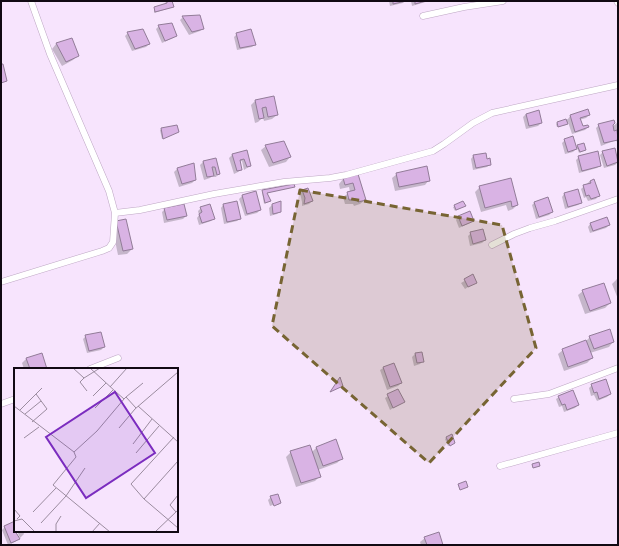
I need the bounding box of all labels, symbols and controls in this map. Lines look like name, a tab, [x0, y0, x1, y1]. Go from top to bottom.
inset map	[14, 368, 178, 532]

